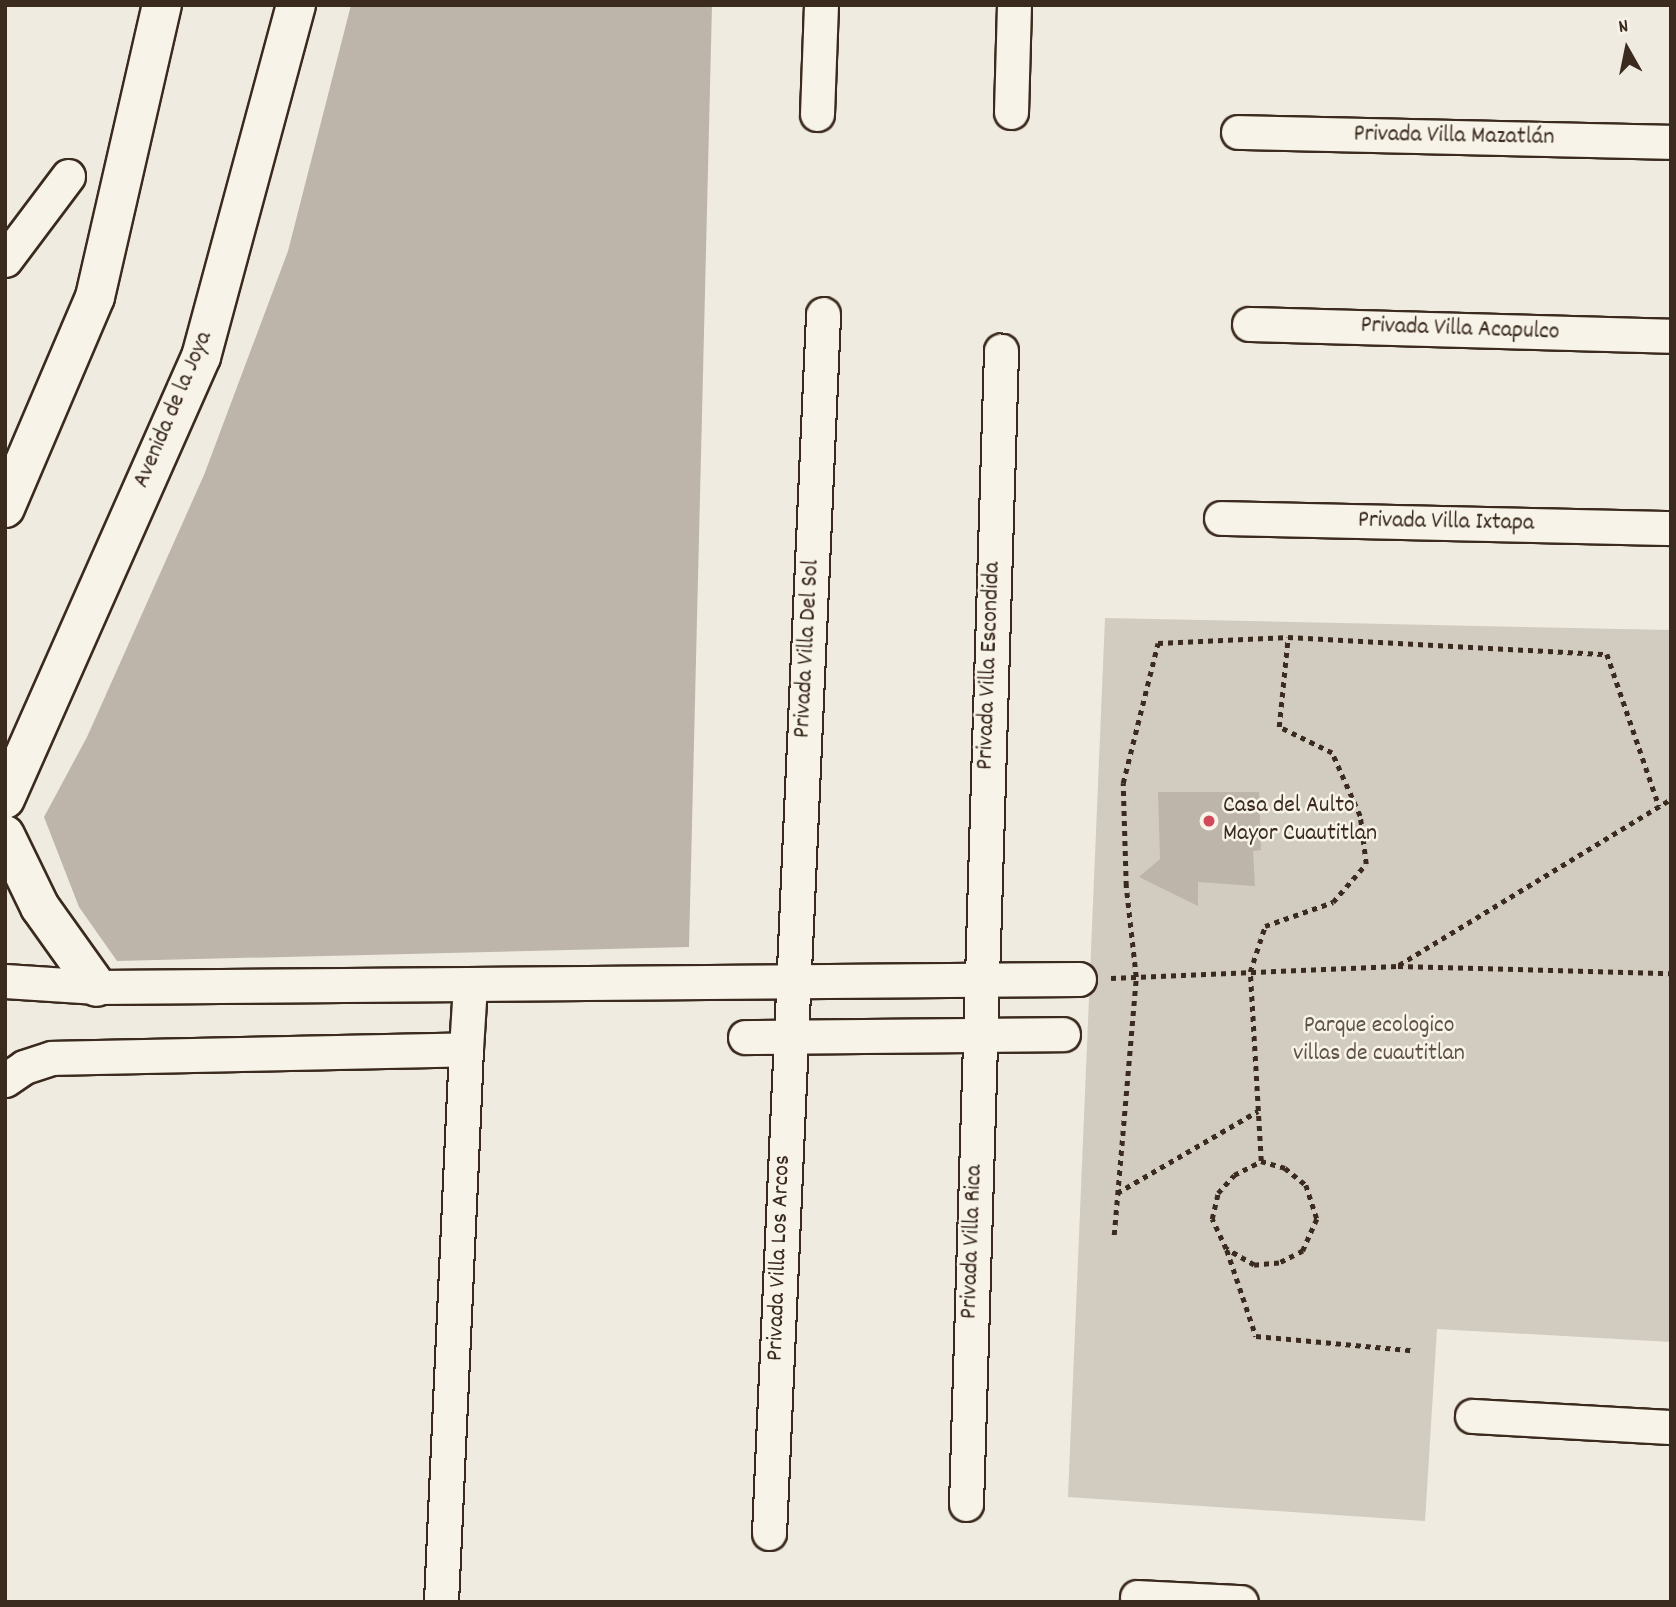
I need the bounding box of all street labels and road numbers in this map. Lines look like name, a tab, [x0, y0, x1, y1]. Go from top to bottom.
street label: Privada Villa Mazatlán	[1353, 121, 1555, 153]
street label: Privada Villa Acapulco	[1360, 312, 1560, 348]
street label: Avenida de la Joya	[128, 327, 220, 493]
street label: Privada Villa Ixtapa	[1358, 507, 1534, 539]
street label: Privada Villa Del Sol	[789, 559, 827, 739]
street label: Privada Villa Escondida	[972, 561, 1008, 771]
street label: Privada Villa Los Arcos	[762, 1155, 798, 1361]
street label: Privada Villa Rica	[956, 1164, 990, 1320]

